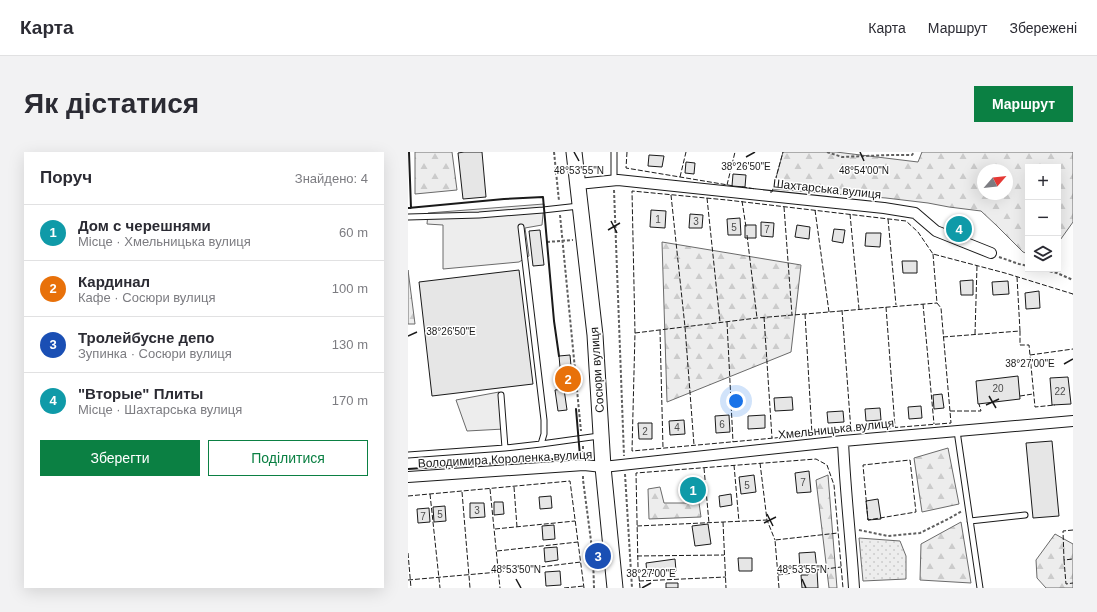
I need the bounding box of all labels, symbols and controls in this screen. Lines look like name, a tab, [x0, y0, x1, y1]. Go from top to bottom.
text: Карта	[20, 17, 74, 38]
text: Карта	[868, 20, 906, 36]
text: Маршрут	[928, 20, 987, 36]
text: Збережені	[1009, 20, 1077, 36]
button: Маршрут	[974, 86, 1073, 122]
text: Як дістатися	[24, 88, 199, 119]
text: 38°26'50"E	[721, 161, 771, 172]
north arrow	[977, 164, 1013, 200]
map controls	[1025, 164, 1061, 272]
button: +	[1025, 164, 1061, 200]
text: 48°53'55"N	[554, 165, 604, 176]
text: 48°54'00"N	[839, 165, 889, 176]
text: Поруч	[40, 168, 92, 187]
text: Знайдено: 4	[295, 171, 368, 186]
street label: Шахтарська вулиця	[772, 176, 882, 202]
button: −	[1025, 200, 1061, 236]
house number: 1	[655, 214, 661, 225]
pin: 4	[946, 214, 972, 244]
house number: 3	[693, 216, 699, 227]
text: Дом с черешнями	[78, 217, 211, 234]
house number: 5	[731, 222, 737, 233]
house number: 7	[764, 224, 770, 235]
text: 1	[49, 225, 57, 240]
text: 60 m	[339, 225, 368, 240]
text: Місце · Хмельницька вулиця	[78, 234, 251, 249]
button: layers	[1025, 236, 1061, 272]
text: Кардинал	[78, 273, 150, 290]
text: 2	[49, 281, 57, 296]
text: 100 m	[332, 281, 368, 296]
text: Кафе · Сосюри вулиця	[78, 290, 215, 305]
text: 38°26'50"E	[426, 326, 476, 337]
street label: Сосюри вулиця	[587, 327, 607, 413]
text: Тролейбусне депо	[78, 329, 214, 346]
text: 3	[49, 337, 57, 352]
text: 130 m	[332, 337, 368, 352]
text: Зупинка · Сосюри вулиця	[78, 346, 232, 361]
text: 38°27'00"E	[1005, 358, 1055, 369]
pin: 2	[555, 364, 581, 394]
house number: 20	[992, 383, 1004, 394]
text: "Вторые" Плиты	[78, 385, 203, 402]
house number: 22	[1054, 386, 1066, 397]
your location	[726, 391, 746, 411]
text: 4	[49, 393, 57, 408]
text: 170 m	[332, 393, 368, 408]
text: Місце · Шахтарська вулиця	[78, 402, 242, 417]
street label: Хмельницька вулиця	[777, 416, 895, 442]
house number: 6	[719, 419, 725, 430]
house number: 4	[674, 422, 680, 433]
house number: 2	[642, 426, 648, 437]
button: Зберегти	[40, 440, 200, 476]
button: Поділитися	[208, 440, 368, 476]
street label: Володимира Короленка вулиця	[417, 447, 593, 471]
pin: 1	[680, 475, 706, 505]
house number: 7	[800, 477, 806, 488]
house number: 5	[744, 480, 750, 491]
house number: 3	[474, 505, 480, 516]
house number: 5	[437, 509, 443, 520]
house number: 7	[420, 511, 426, 522]
pin: 3	[585, 541, 611, 571]
text: 48°53'50"N	[491, 564, 541, 575]
text: 48°53'55"N	[777, 564, 827, 575]
text: 38°27'00"E	[626, 568, 676, 579]

